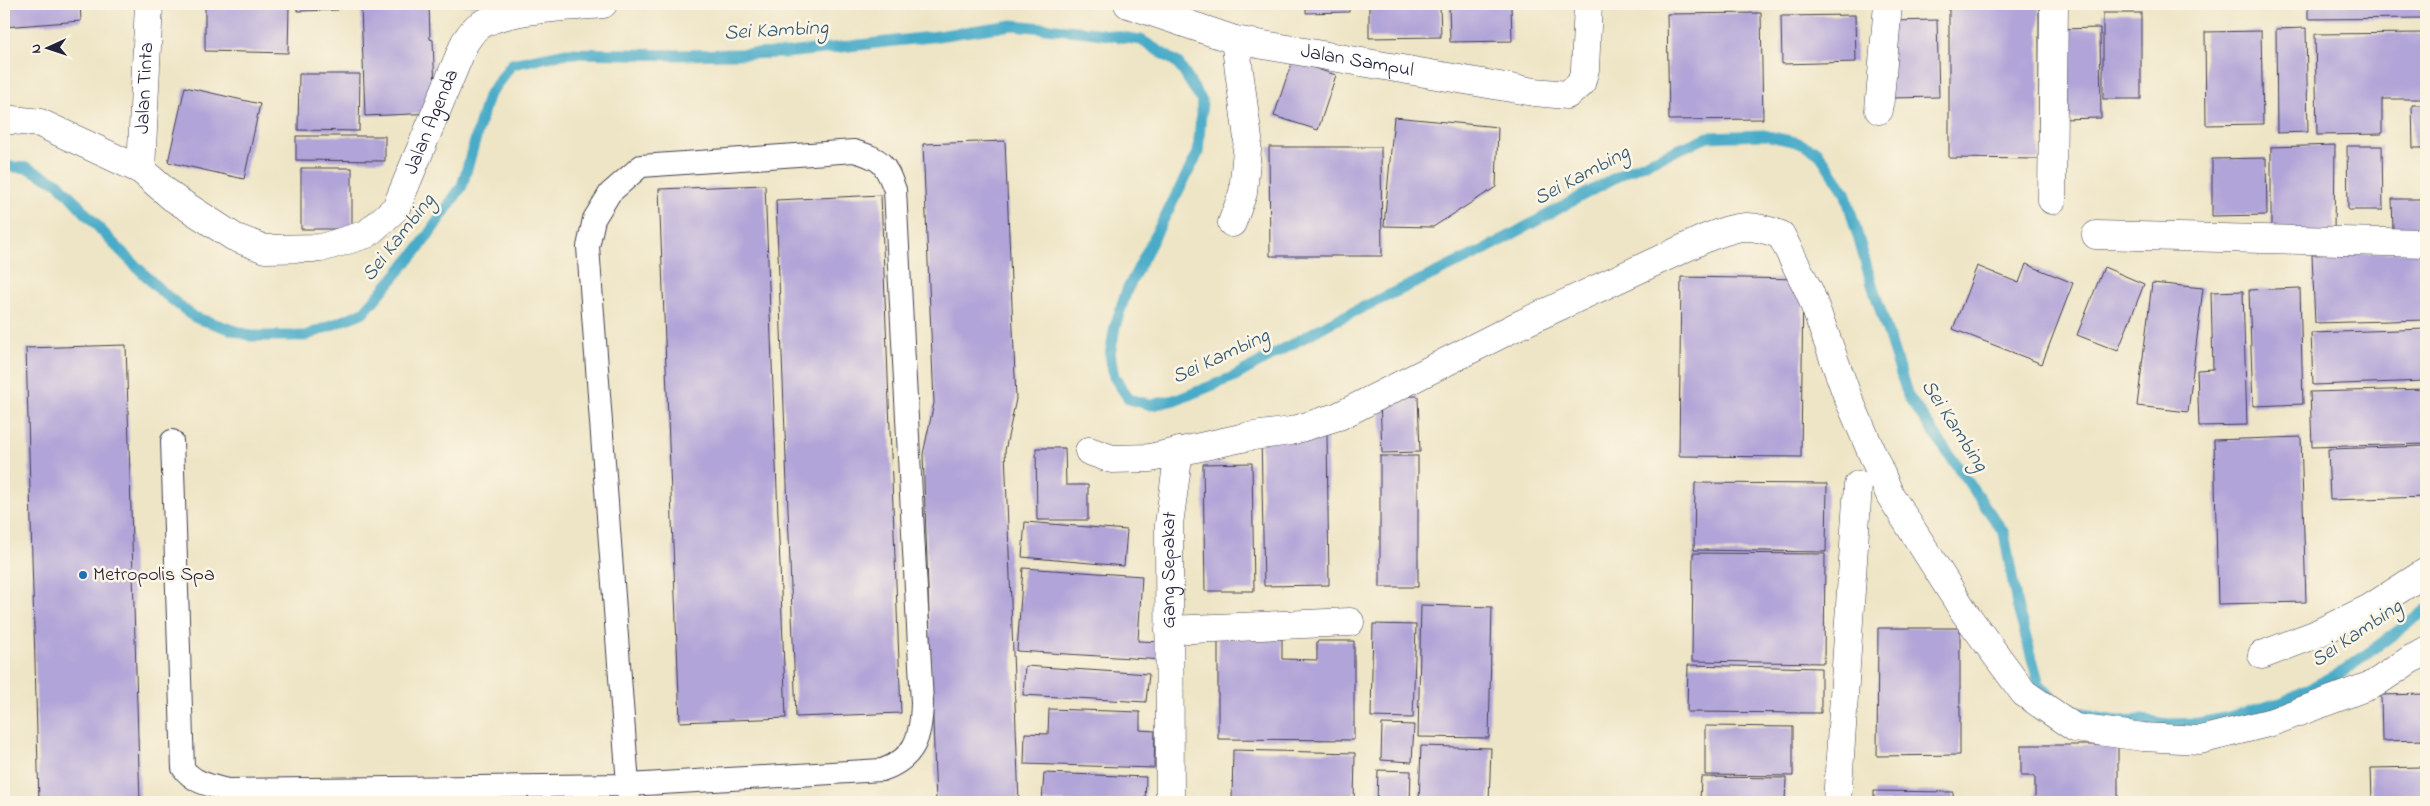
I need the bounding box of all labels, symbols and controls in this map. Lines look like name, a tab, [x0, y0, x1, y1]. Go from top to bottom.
water label: Sei Kambing	[723, 13, 830, 50]
north arrow	[22, 22, 72, 72]
street label: Jalan Sampul	[1298, 37, 1416, 85]
street label: Jalan Tinta	[128, 41, 162, 135]
text: N	[26, 43, 47, 54]
street label: Jalan Agenda	[397, 65, 467, 179]
water label: Sei Kambing	[1529, 138, 1636, 215]
water label: Sei Kambing	[355, 187, 444, 289]
water label: Sei Kambing	[1167, 321, 1276, 394]
water label: Sei Kambing	[1912, 374, 1995, 479]
street label: Gang Sepakat	[1154, 509, 1185, 629]
place label: Metropolis Spa	[93, 561, 215, 590]
marker: Metropolis Spa	[77, 569, 89, 581]
water label: Sei Kambing	[2305, 592, 2410, 676]

